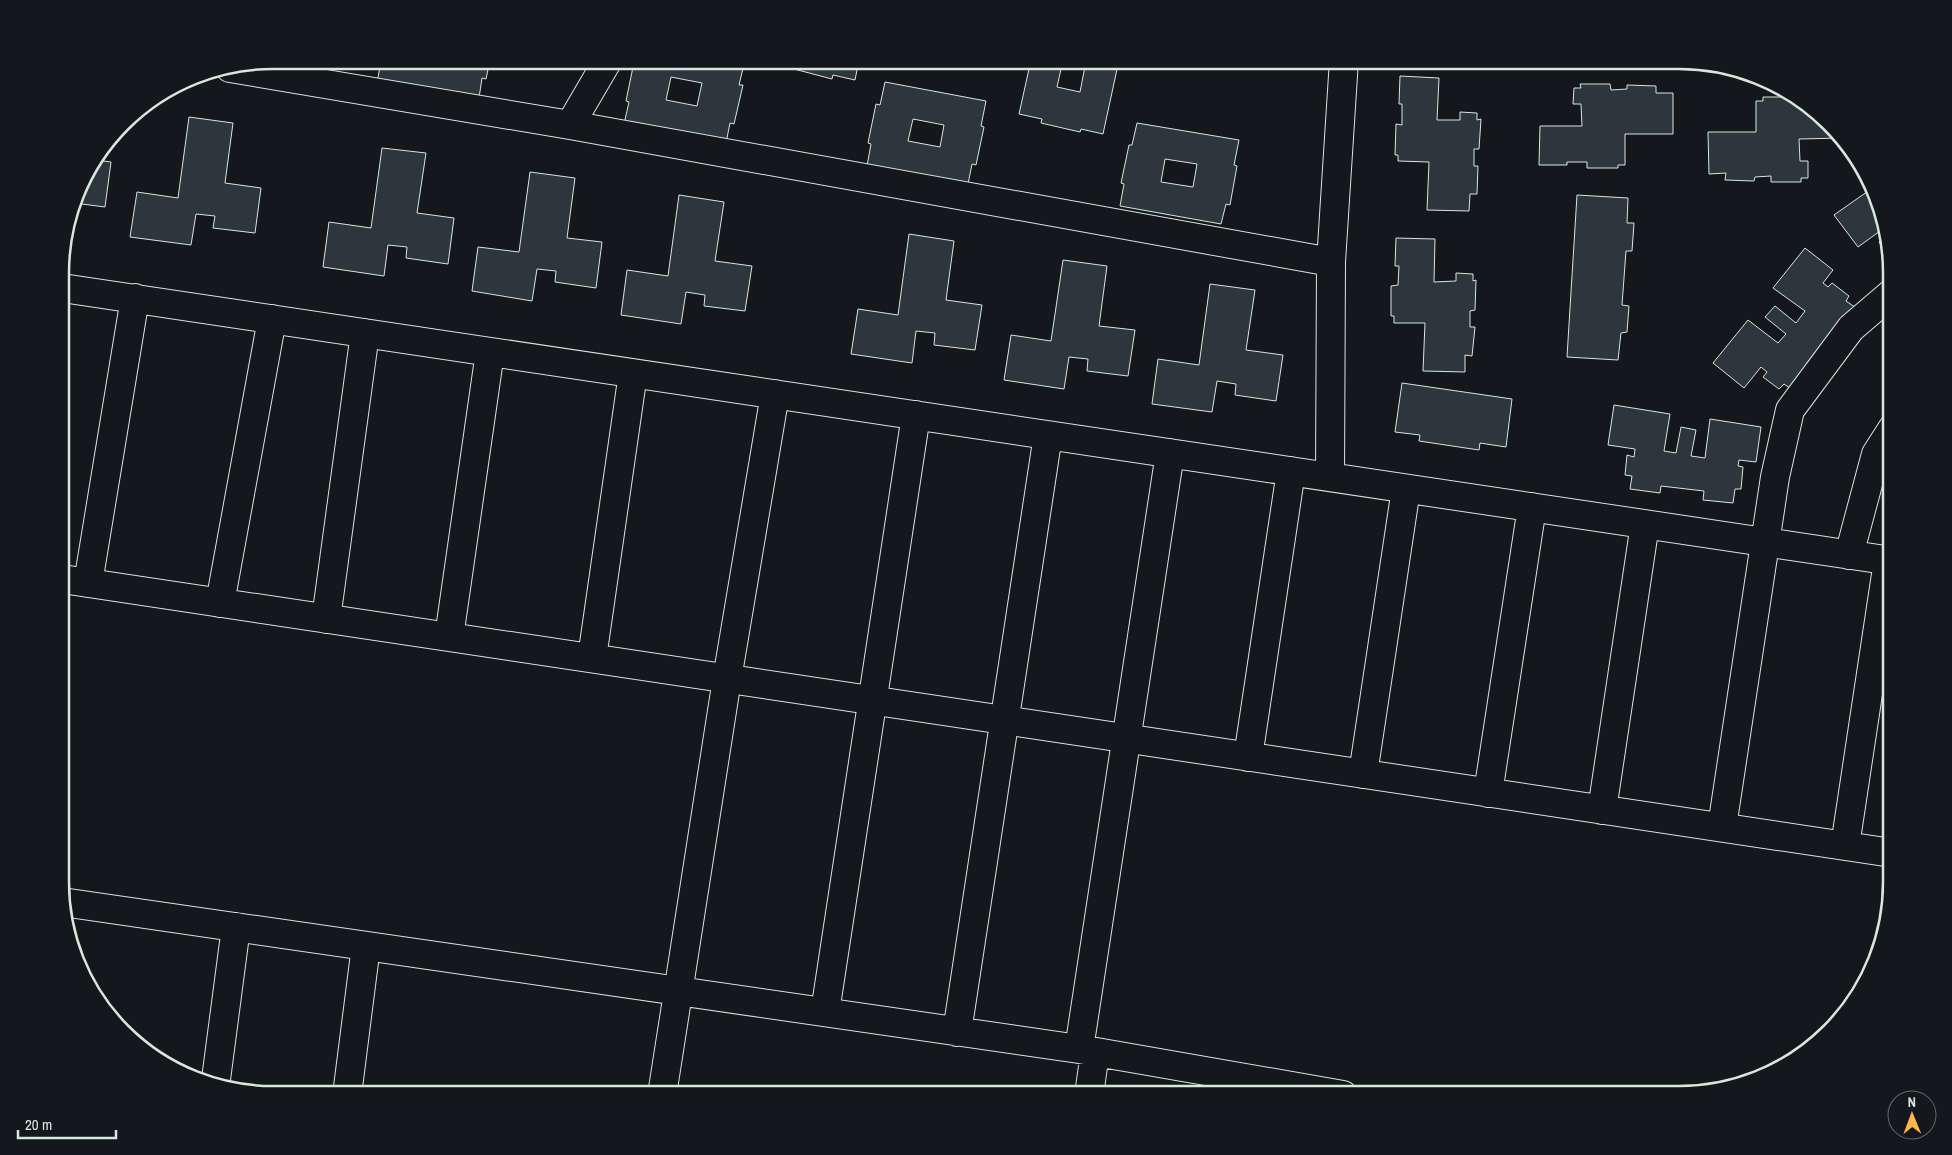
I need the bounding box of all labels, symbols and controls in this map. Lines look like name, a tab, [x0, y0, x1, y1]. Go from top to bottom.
north arrow	[1887, 1090, 1937, 1140]
text: N	[1907, 1093, 1916, 1111]
scale bar	[18, 1108, 115, 1140]
text: 20 m	[25, 1114, 52, 1135]

